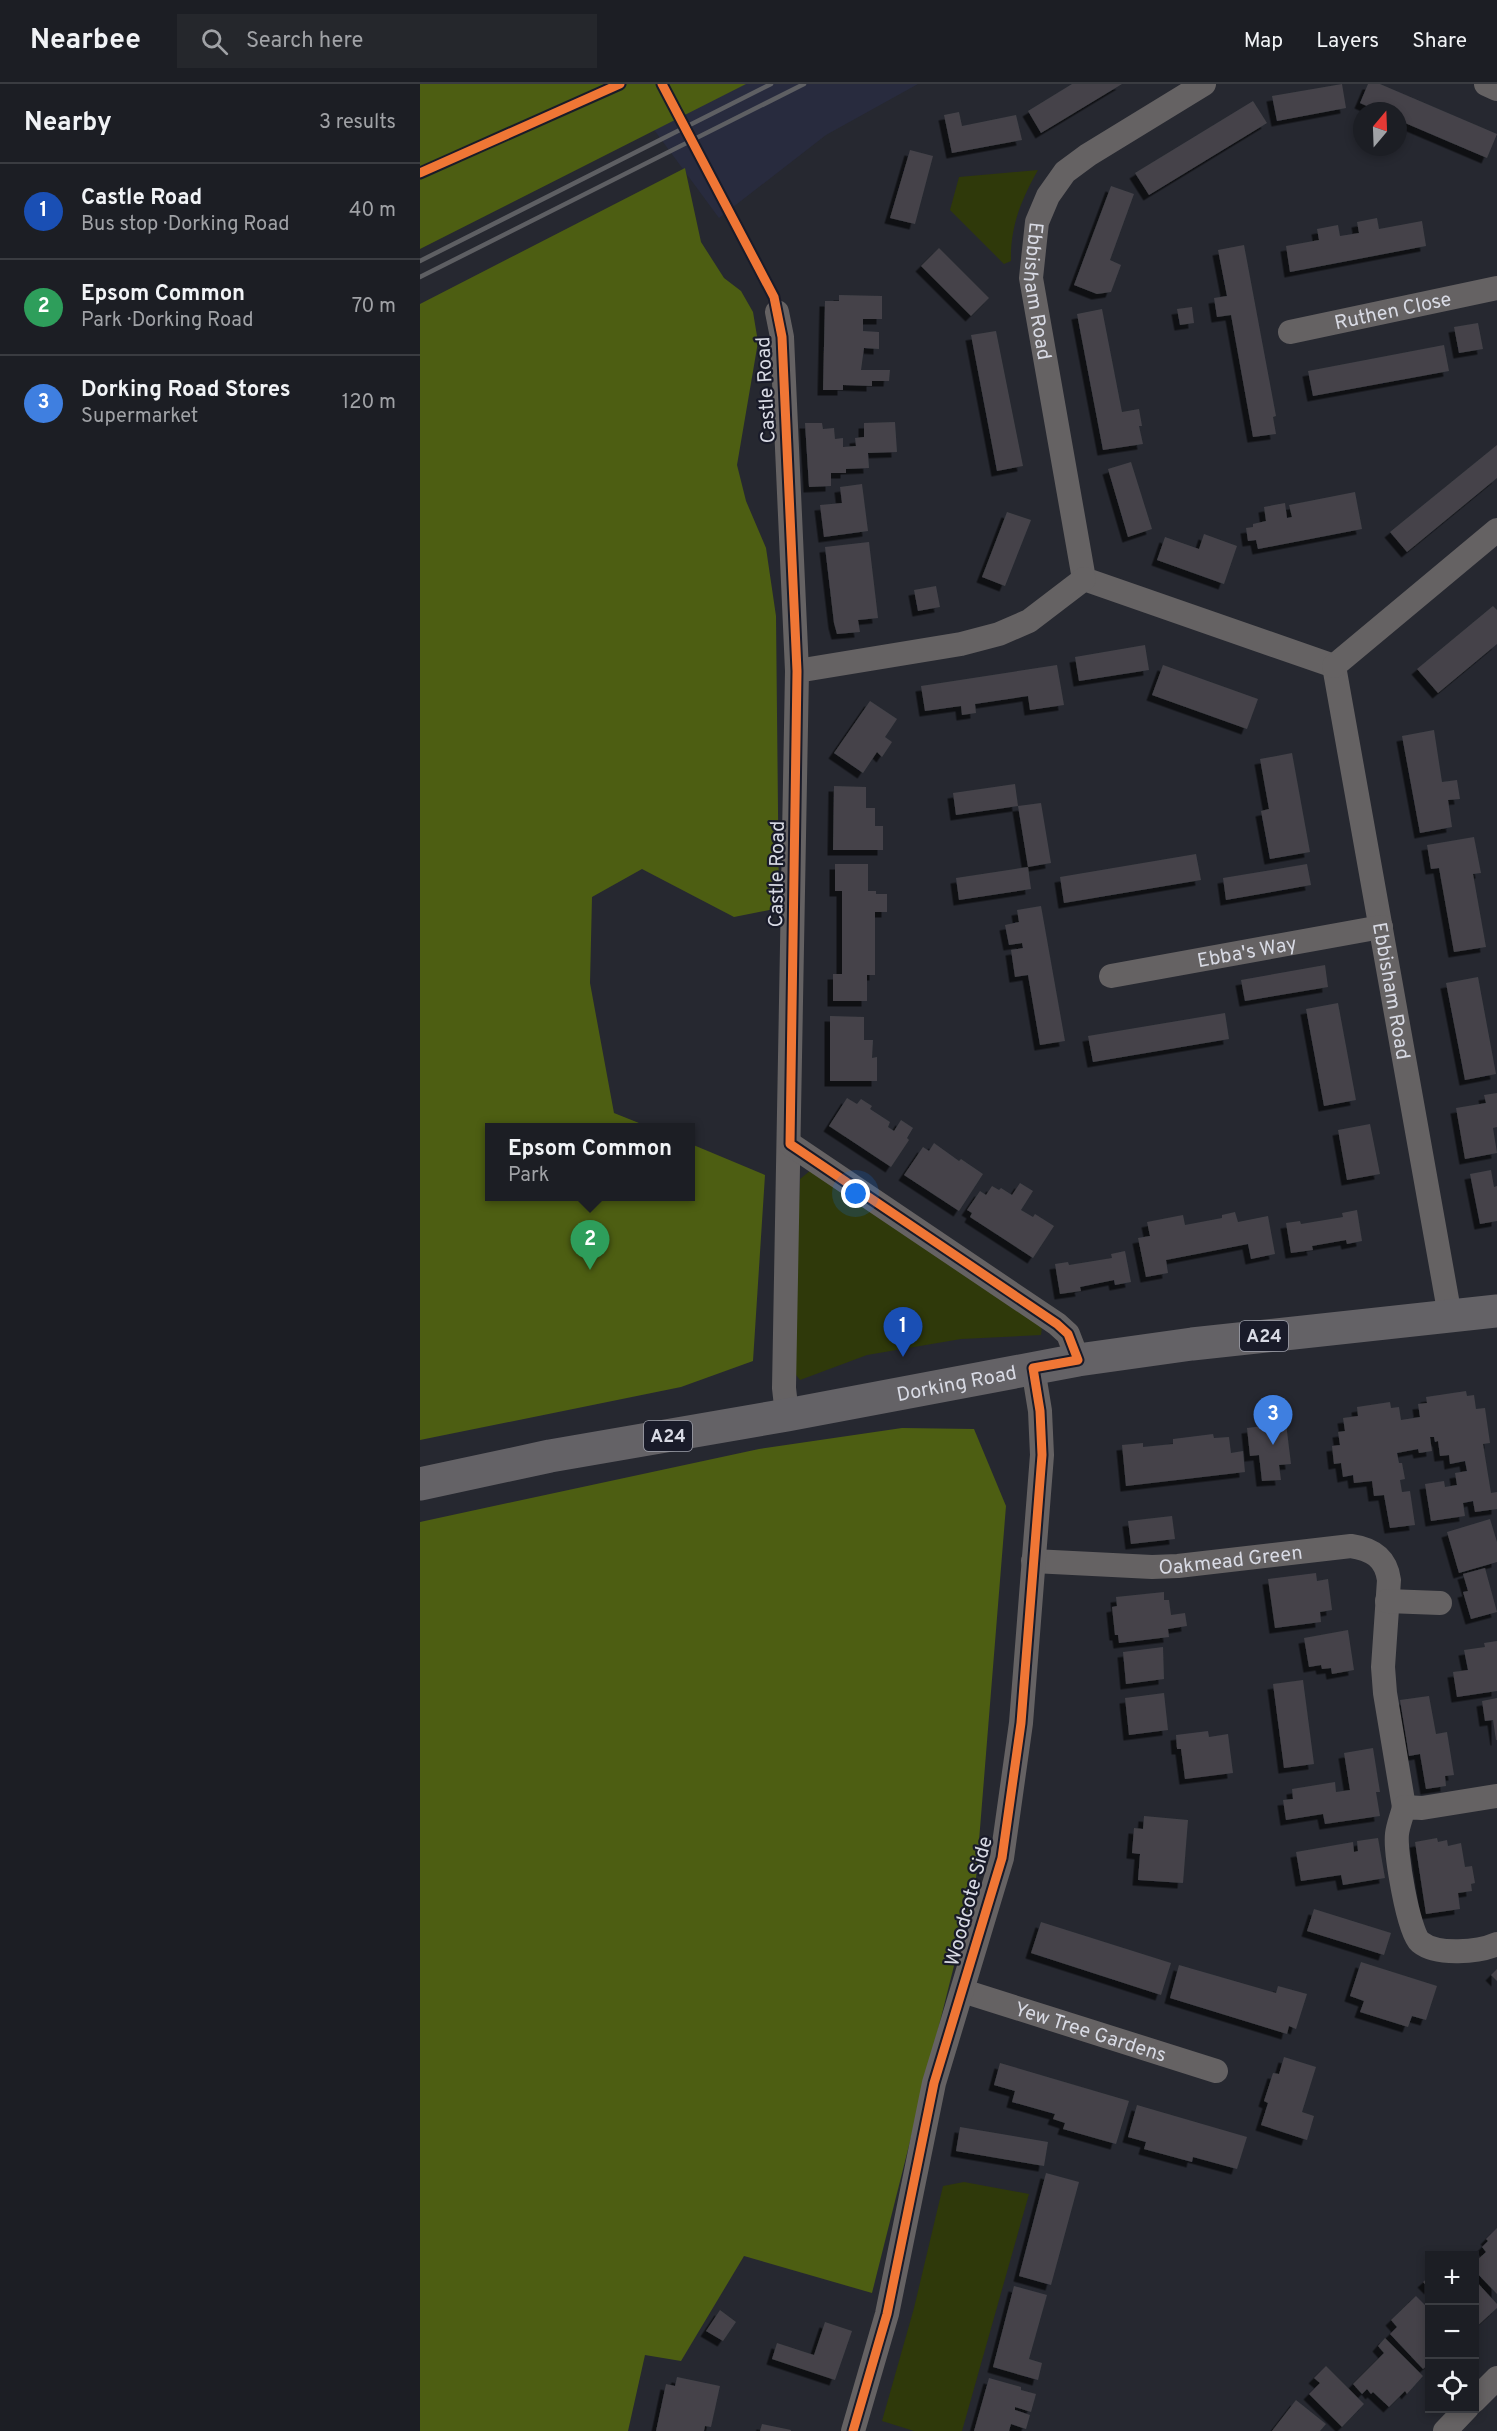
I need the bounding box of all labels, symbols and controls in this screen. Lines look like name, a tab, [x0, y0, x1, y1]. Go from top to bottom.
search box	[177, 14, 597, 68]
text: Nearbee	[30, 23, 141, 59]
icon: search	[198, 25, 231, 58]
text: Search here	[246, 28, 363, 55]
text: Map	[1244, 28, 1283, 55]
text: Layers	[1316, 28, 1379, 55]
text: Share	[1412, 28, 1467, 55]
north arrow	[1353, 102, 1407, 156]
text: Nearby	[24, 107, 112, 140]
text: 3 results	[319, 110, 396, 136]
text: Castle Road	[81, 185, 202, 212]
text: 1	[40, 198, 48, 224]
text: 40 m	[349, 198, 396, 224]
text: Bus stop · Dorking Road	[81, 212, 289, 238]
street label: Ebbisham Road	[1016, 221, 1056, 362]
text: Epsom Common	[81, 281, 245, 308]
street label: Ruthen Close	[1332, 287, 1454, 337]
text: 2	[37, 294, 50, 320]
text: 70 m	[352, 294, 396, 320]
text: Park · Dorking Road	[81, 308, 253, 334]
street label: Castle Road	[751, 336, 783, 444]
text: Dorking Road Stores	[81, 377, 291, 404]
text: 3	[38, 390, 50, 416]
text: 120 m	[342, 390, 396, 416]
text: Supermarket	[81, 404, 198, 430]
street label: Castle Road	[764, 820, 792, 928]
street label: Ebbisham Road	[1365, 920, 1415, 1062]
street label: Ebba's Way	[1195, 932, 1299, 975]
popup	[485, 1123, 695, 1201]
text: Epsom Common	[508, 1136, 672, 1163]
text: Park	[508, 1163, 549, 1189]
your location	[841, 1179, 870, 1208]
pin: 2	[570, 1220, 610, 1270]
pin: 1	[884, 1308, 922, 1357]
road number: A24	[1240, 1321, 1288, 1351]
street label: Dorking Road	[895, 1361, 1019, 1409]
pin: 3	[1254, 1396, 1292, 1445]
road number: A24	[644, 1421, 692, 1451]
street label: Oakmead Green	[1158, 1541, 1304, 1582]
street label: Woodcote Side	[940, 1834, 1000, 1969]
street label: Yew Tree Gardens	[1011, 1997, 1170, 2070]
map controls	[1425, 2251, 1479, 2413]
button: +	[1425, 2251, 1479, 2305]
button: −	[1425, 2305, 1479, 2359]
button: locate	[1425, 2359, 1479, 2413]

